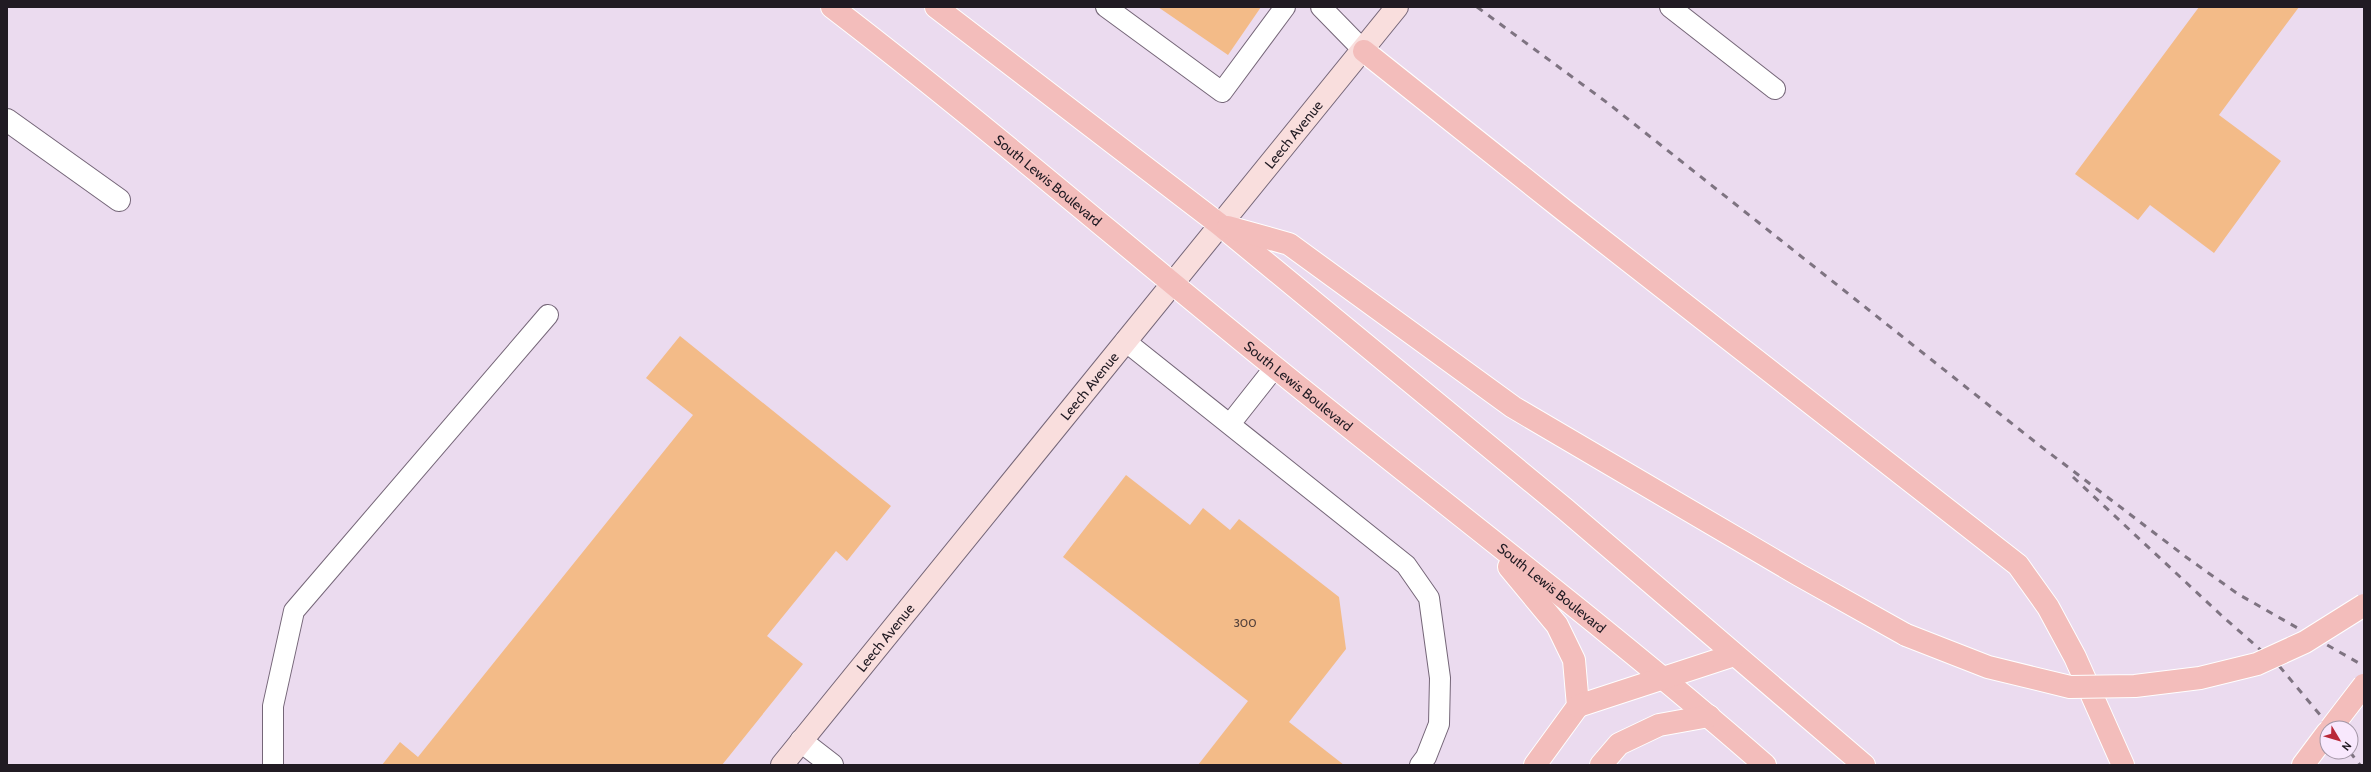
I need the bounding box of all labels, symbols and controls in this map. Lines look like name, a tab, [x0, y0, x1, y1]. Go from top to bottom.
street label: Leech Avenue	[1261, 97, 1327, 172]
street label: South Lewis Boulevard	[991, 131, 1105, 230]
street label: South Lewis Boulevard	[1240, 337, 1356, 435]
street label: Leech Avenue	[1056, 348, 1123, 424]
street label: South Lewis Boulevard	[1494, 539, 1610, 637]
street label: Leech Avenue	[852, 600, 918, 675]
house number: 300	[1233, 615, 1257, 630]
north arrow	[2319, 720, 2359, 760]
text: N	[2339, 739, 2355, 754]

